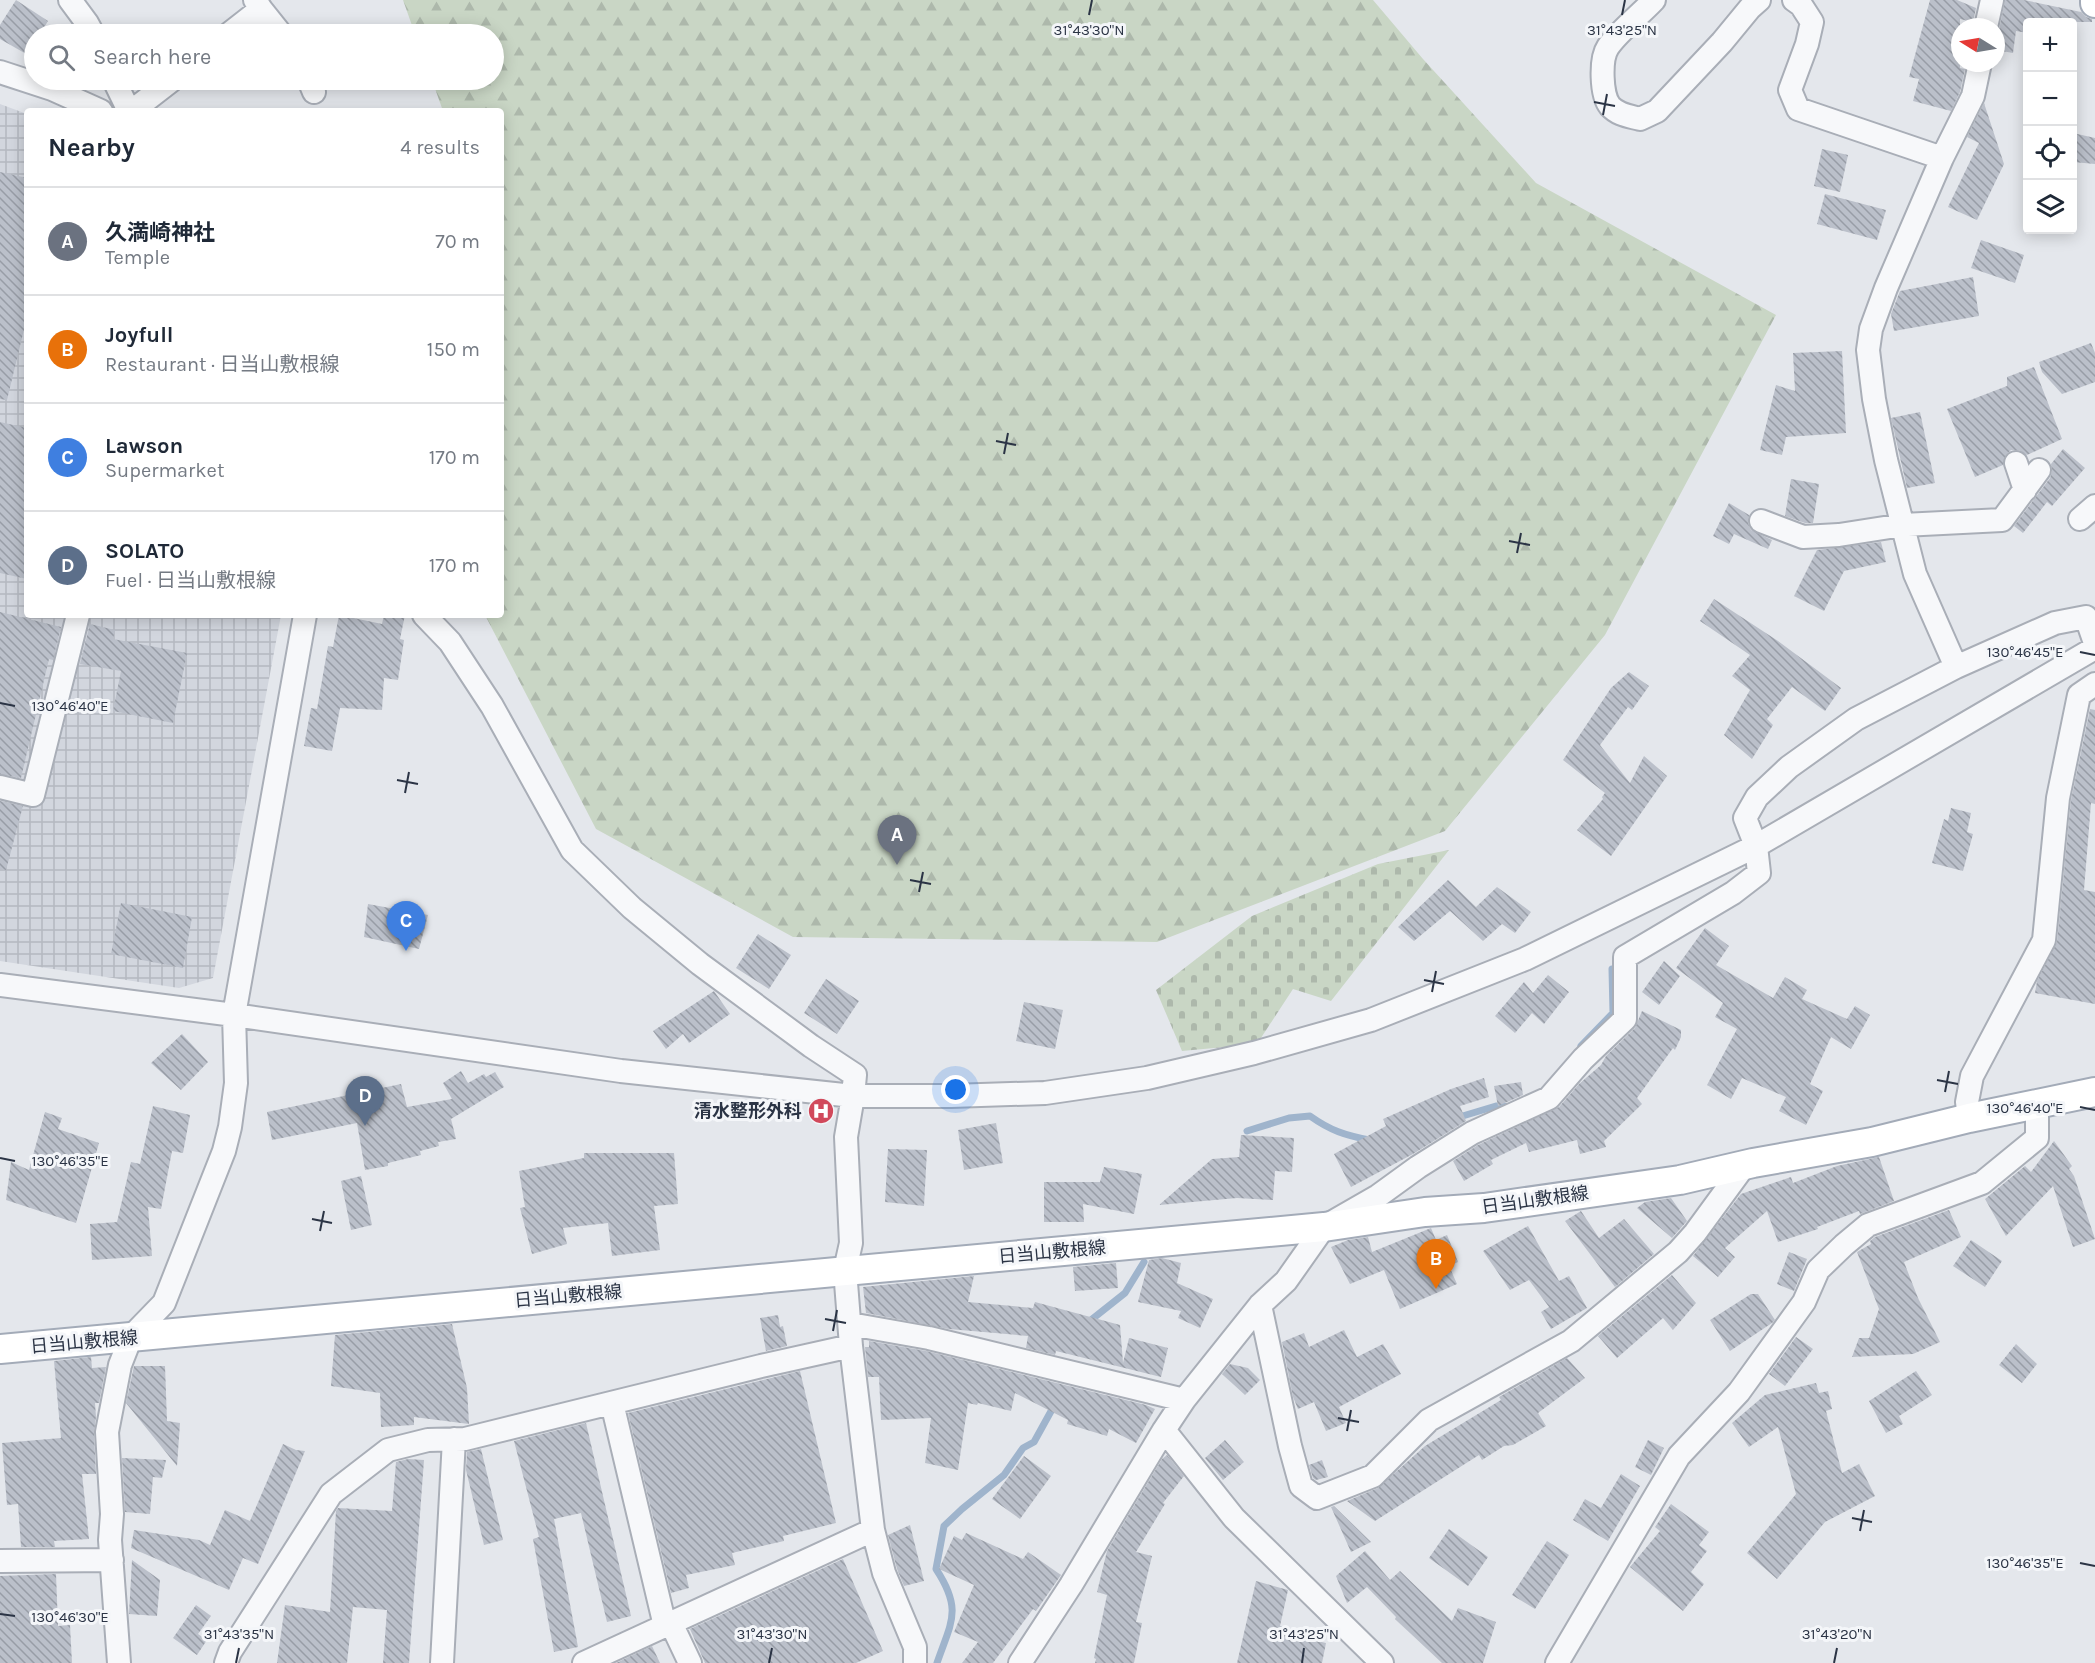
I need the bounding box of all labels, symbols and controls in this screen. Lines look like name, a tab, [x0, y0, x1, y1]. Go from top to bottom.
north arrow	[1951, 18, 2005, 72]
map controls	[2023, 18, 2077, 234]
button: +	[2023, 18, 2077, 72]
text: 31°43'30"N	[1054, 21, 1124, 39]
text: 31°43'25"N	[1587, 21, 1657, 39]
search box	[24, 24, 504, 90]
icon: search	[45, 41, 78, 74]
text: Search here	[93, 44, 211, 70]
button: −	[2023, 72, 2077, 126]
button: locate	[2023, 126, 2077, 180]
text: Nearby	[48, 132, 135, 163]
text: 4 results	[400, 136, 480, 159]
button: layers	[2023, 180, 2077, 234]
text: 久満崎神社	[105, 220, 215, 246]
text: A	[61, 230, 74, 253]
text: 70 m	[435, 230, 480, 253]
text: Temple	[105, 246, 170, 269]
text: Joyfull	[105, 322, 174, 348]
text: B	[61, 338, 74, 361]
text: 150 m	[427, 338, 480, 361]
text: Restaurant · 日当山敷根線	[105, 353, 340, 376]
text: Lawson	[105, 433, 183, 459]
text: C	[61, 446, 74, 469]
text: 170 m	[429, 446, 480, 469]
text: Supermarket	[105, 459, 224, 482]
text: SOLATO	[105, 538, 184, 564]
text: D	[61, 554, 74, 577]
text: 170 m	[429, 554, 480, 577]
text: Fuel · 日当山敷根線	[105, 569, 276, 592]
text: 130°46'45"E	[1987, 643, 2063, 661]
text: 130°46'40"E	[31, 697, 109, 715]
pin: A	[878, 816, 916, 865]
pin: C	[386, 902, 426, 951]
your location	[941, 1075, 970, 1104]
pin: D	[346, 1076, 385, 1126]
hospital icon: 清水整形外科	[806, 1096, 836, 1126]
text: 130°46'40"E	[1986, 1099, 2064, 1117]
place label: 清水整形外科	[694, 1100, 802, 1122]
text: 130°46'35"E	[31, 1152, 109, 1170]
street label: 日当山敷根線	[1480, 1182, 1590, 1218]
street label: 日当山敷根線	[997, 1236, 1107, 1268]
pin: B	[1416, 1240, 1456, 1289]
street label: 日当山敷根線	[513, 1280, 623, 1312]
street label: 日当山敷根線	[29, 1326, 139, 1358]
text: 130°46'35"E	[1986, 1554, 2064, 1572]
text: 130°46'30"E	[31, 1608, 109, 1626]
text: 31°43'35"N	[204, 1625, 274, 1643]
text: 31°43'30"N	[737, 1625, 807, 1643]
text: 31°43'25"N	[1269, 1625, 1339, 1643]
text: 31°43'20"N	[1802, 1625, 1872, 1643]

